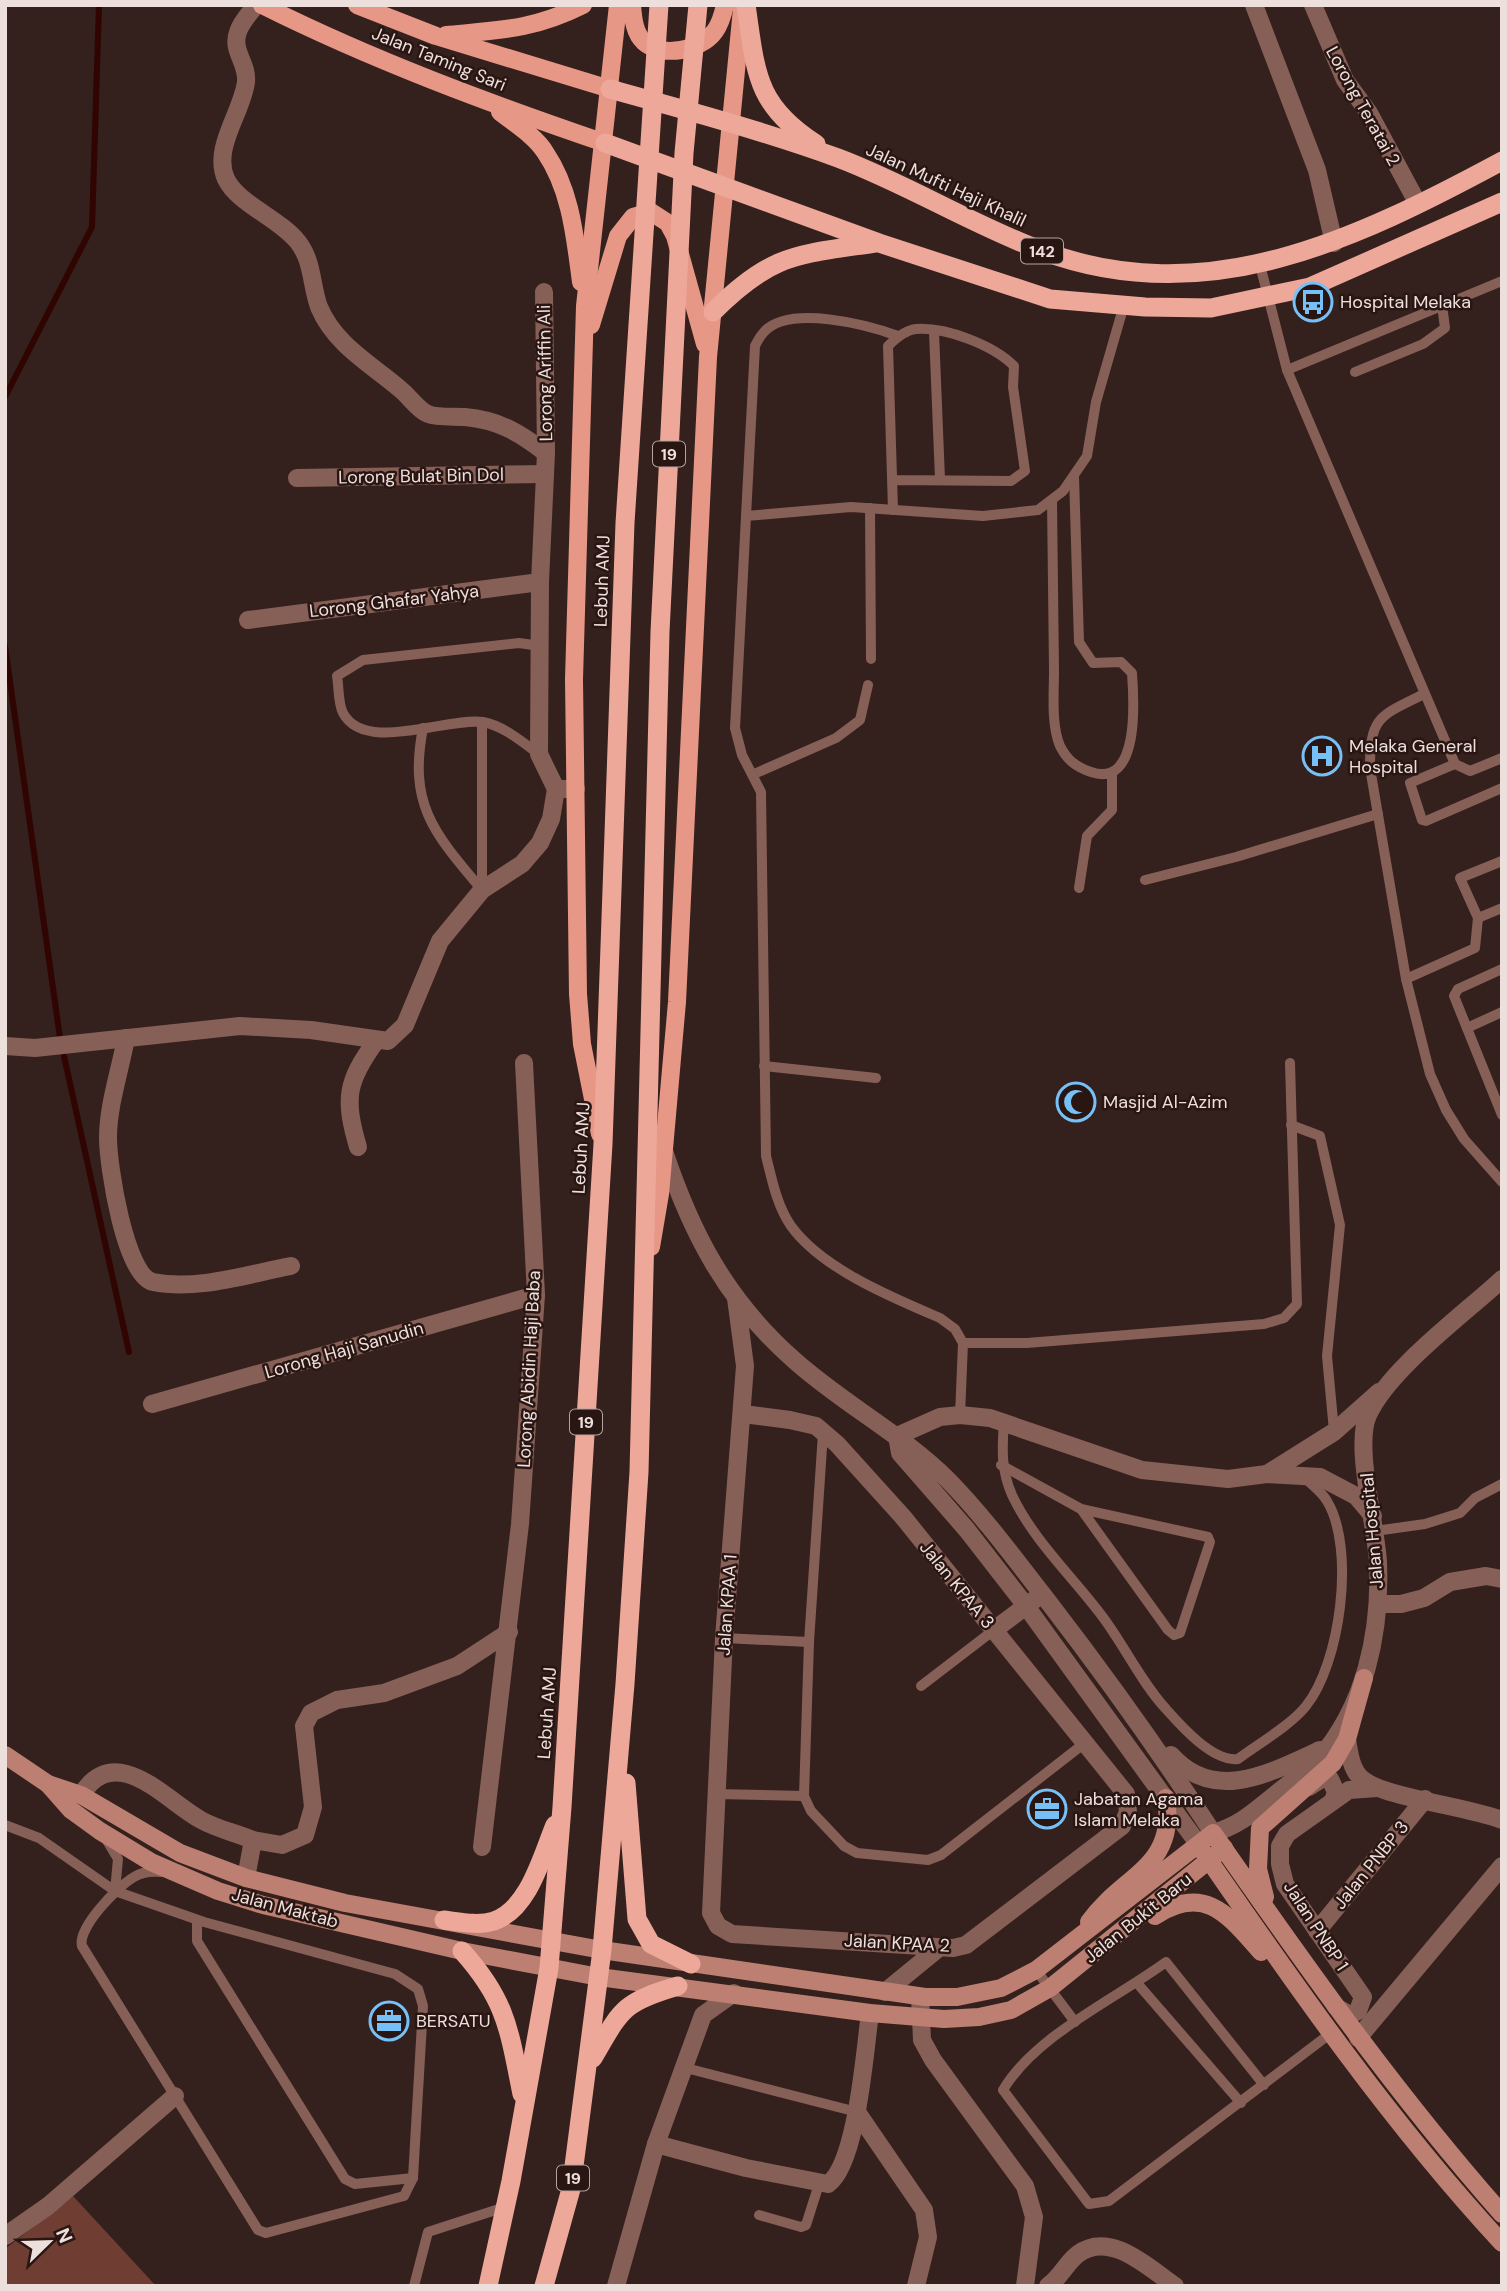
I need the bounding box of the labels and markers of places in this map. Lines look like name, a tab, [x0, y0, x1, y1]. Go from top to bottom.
bus stop icon: Hospital Melaka	[1292, 281, 1334, 323]
place label: Hospital Melaka	[1340, 290, 1471, 314]
place label: Melaka General Hospital	[1349, 734, 1477, 779]
hospital icon: Melaka General Hospital	[1301, 735, 1343, 777]
mosque icon: Masjid Al-Azim	[1055, 1081, 1097, 1123]
place label: Masjid Al-Azim	[1103, 1090, 1227, 1114]
place label: Jabatan Agama Islam Melaka	[1074, 1787, 1203, 1832]
office icon: Jabatan Agama Islam Melaka	[1026, 1788, 1068, 1830]
office icon: BERSATU	[368, 2000, 410, 2042]
place label: BERSATU	[416, 2009, 491, 2033]

